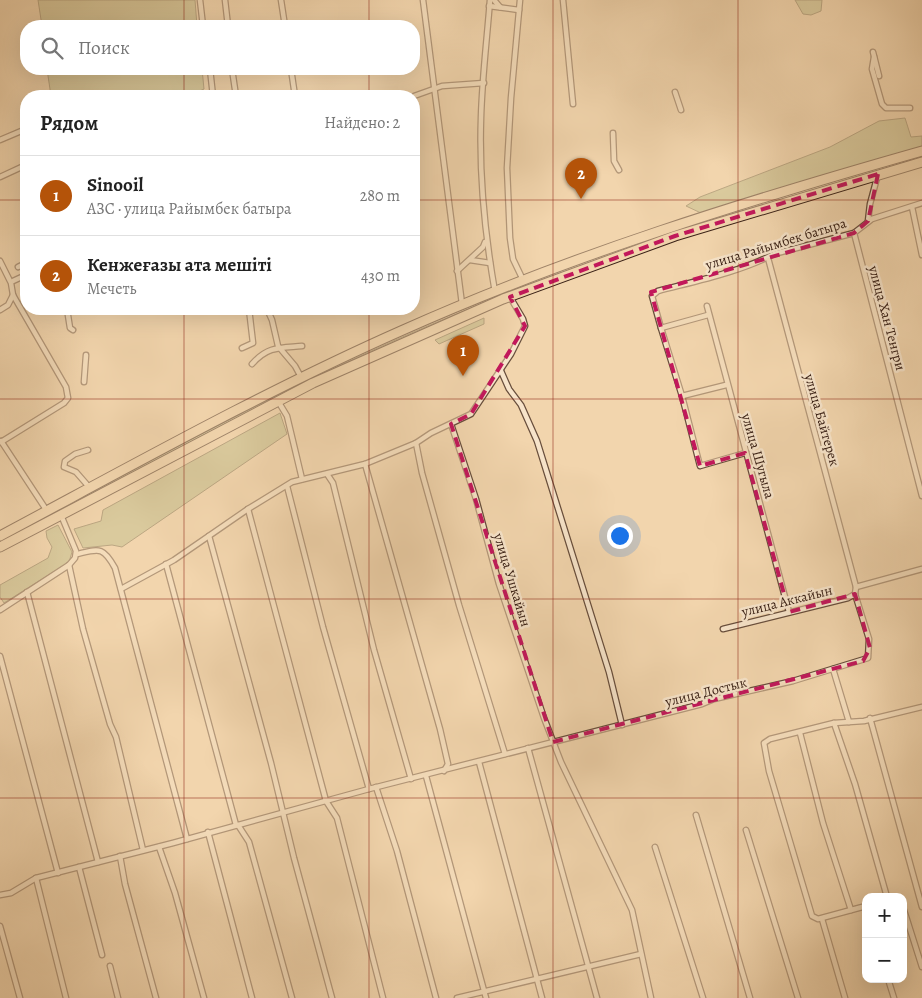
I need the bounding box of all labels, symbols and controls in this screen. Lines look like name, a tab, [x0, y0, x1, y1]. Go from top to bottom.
search box	[20, 20, 420, 75]
icon: search	[38, 34, 66, 62]
text: Поиск	[78, 35, 130, 61]
text: Рядом	[40, 109, 98, 137]
text: Найдено: 2	[324, 112, 400, 134]
pin: 2	[565, 158, 597, 199]
text: Sinooil	[87, 172, 143, 198]
text: 1	[53, 185, 59, 207]
text: 280 m	[360, 185, 400, 207]
text: АЗС · улица Райымбек батыра	[87, 198, 291, 220]
street label: улица Райымбек батыра	[702, 213, 849, 275]
text: Кенжеғазы ата мешіті	[87, 252, 272, 278]
street label: улица Хан Тенгри	[864, 263, 910, 372]
text: 2	[52, 265, 60, 287]
text: 430 m	[361, 265, 400, 287]
text: Мечеть	[87, 278, 137, 300]
pin: 1	[447, 335, 479, 376]
street label: улица Байтерек	[799, 371, 844, 468]
street label: улица Шугыла	[736, 410, 779, 501]
your location	[607, 523, 633, 549]
street label: улица Ушкайын	[488, 530, 535, 629]
street label: улица Аккайын	[739, 581, 834, 622]
street label: улица Достык	[662, 673, 749, 712]
map controls	[862, 893, 907, 983]
button: +	[862, 893, 907, 938]
button: −	[862, 938, 907, 983]

